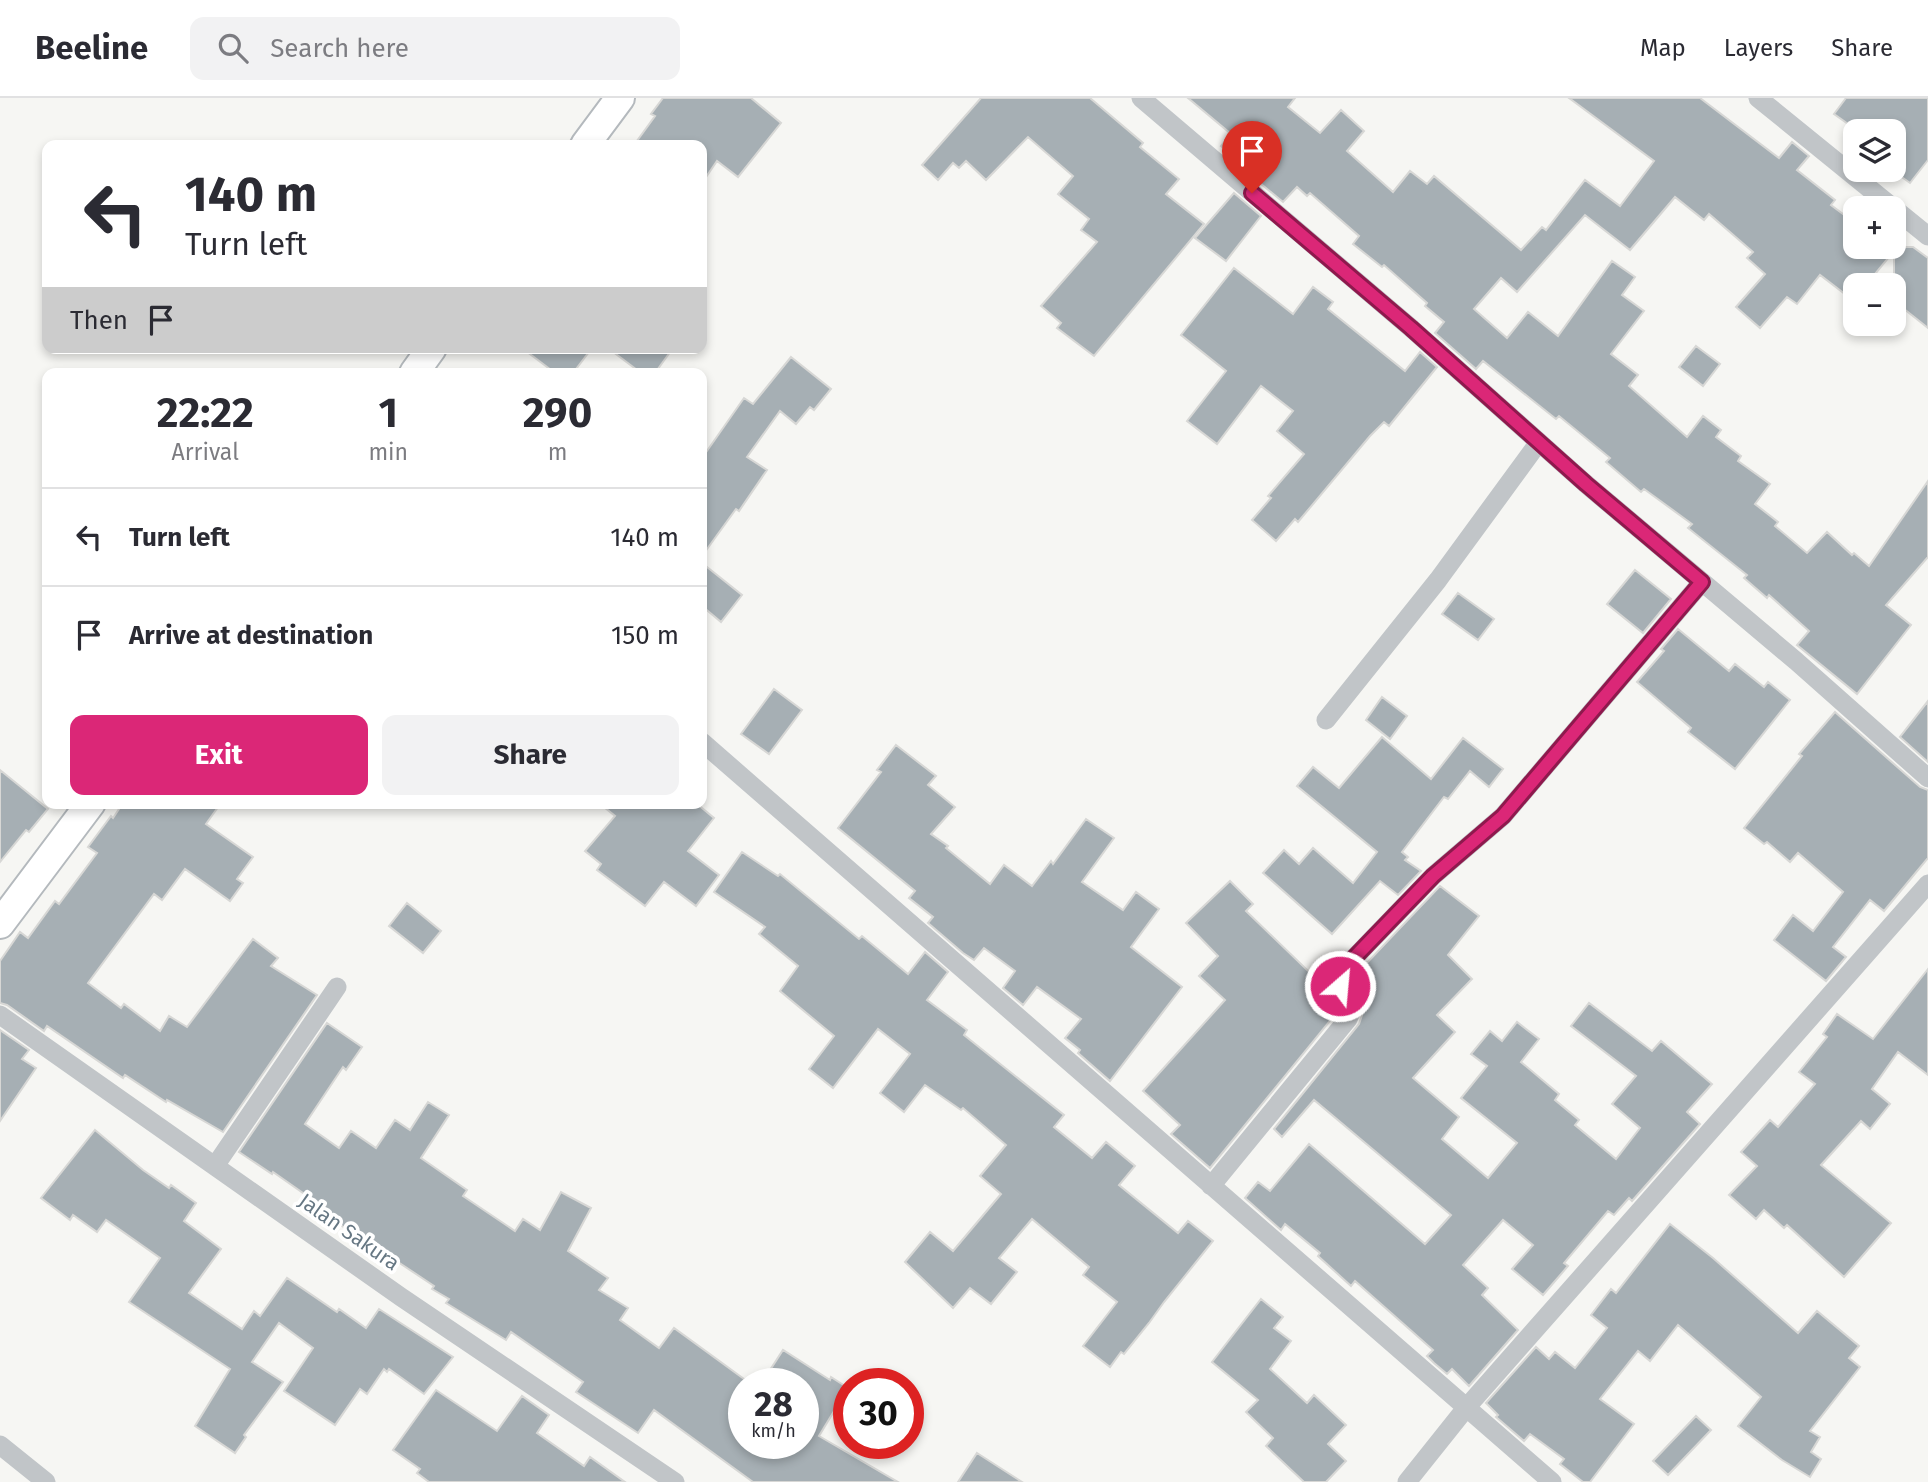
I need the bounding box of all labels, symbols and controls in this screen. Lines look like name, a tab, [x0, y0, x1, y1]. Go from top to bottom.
search box	[190, 17, 680, 80]
text: Beeline	[35, 28, 148, 68]
icon: search	[214, 29, 252, 67]
text: Search here	[270, 33, 409, 64]
text: Map	[1640, 34, 1686, 62]
text: Layers	[1724, 34, 1793, 62]
text: Share	[1831, 34, 1893, 62]
map controls	[1843, 119, 1906, 336]
button: layers	[1843, 119, 1906, 182]
pin	[1222, 121, 1282, 193]
icon: arrive	[1233, 132, 1271, 170]
text: 140 m	[185, 165, 317, 224]
icon: left	[70, 168, 161, 259]
button: +	[1843, 196, 1906, 259]
text: Turn left	[185, 225, 307, 263]
button: −	[1843, 273, 1906, 336]
icon: arrive	[142, 301, 180, 339]
text: Then	[70, 305, 128, 336]
text: 22:22	[157, 388, 254, 438]
text: 1	[379, 388, 398, 438]
text: 290	[523, 388, 592, 438]
text: Arrival	[172, 438, 239, 466]
text: min	[368, 438, 408, 466]
text: m	[548, 438, 567, 466]
icon: left	[70, 518, 108, 556]
text: Turn left	[129, 522, 230, 553]
text: 140 m	[610, 522, 679, 553]
icon: arrive	[70, 616, 108, 654]
text: Arrive at destination	[129, 620, 373, 651]
text: 150 m	[611, 620, 679, 651]
button: Exit	[70, 715, 368, 795]
button: Share	[382, 715, 679, 795]
position arrow	[1303, 949, 1377, 1023]
street label: Jalan Sakura	[293, 1188, 405, 1276]
speed limit sign: 30	[833, 1368, 924, 1459]
text: 28	[754, 1383, 793, 1425]
text: km/h	[751, 1420, 796, 1442]

